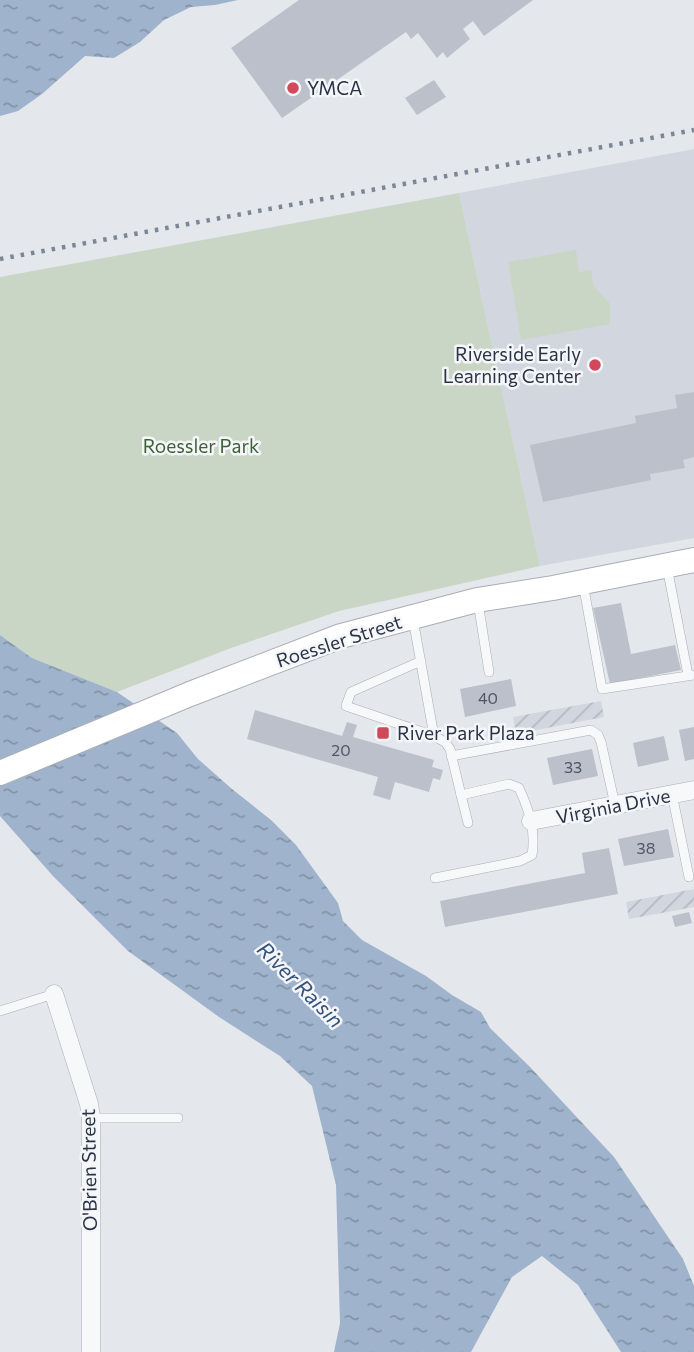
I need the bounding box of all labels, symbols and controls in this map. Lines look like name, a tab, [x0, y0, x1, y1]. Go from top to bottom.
place label: YMCA	[307, 76, 362, 99]
marker: YMCA	[285, 80, 301, 96]
place label: Riverside Early Learning Center	[443, 342, 581, 387]
marker: Riverside Early Learning Center	[587, 357, 603, 373]
park label: Roessler Park	[143, 434, 259, 457]
street label: Roessler Street	[273, 609, 405, 672]
house number: 40	[478, 688, 498, 707]
place label: River Park Plaza	[397, 721, 535, 744]
marker: River Park Plaza	[375, 725, 391, 741]
house number: 20	[331, 740, 351, 759]
house number: 33	[564, 757, 582, 776]
street label: Virginia Drive	[554, 783, 672, 828]
house number: 38	[637, 838, 655, 857]
water label: River Raisin	[253, 936, 349, 1032]
street label: O'Brien Street	[76, 1108, 101, 1231]

